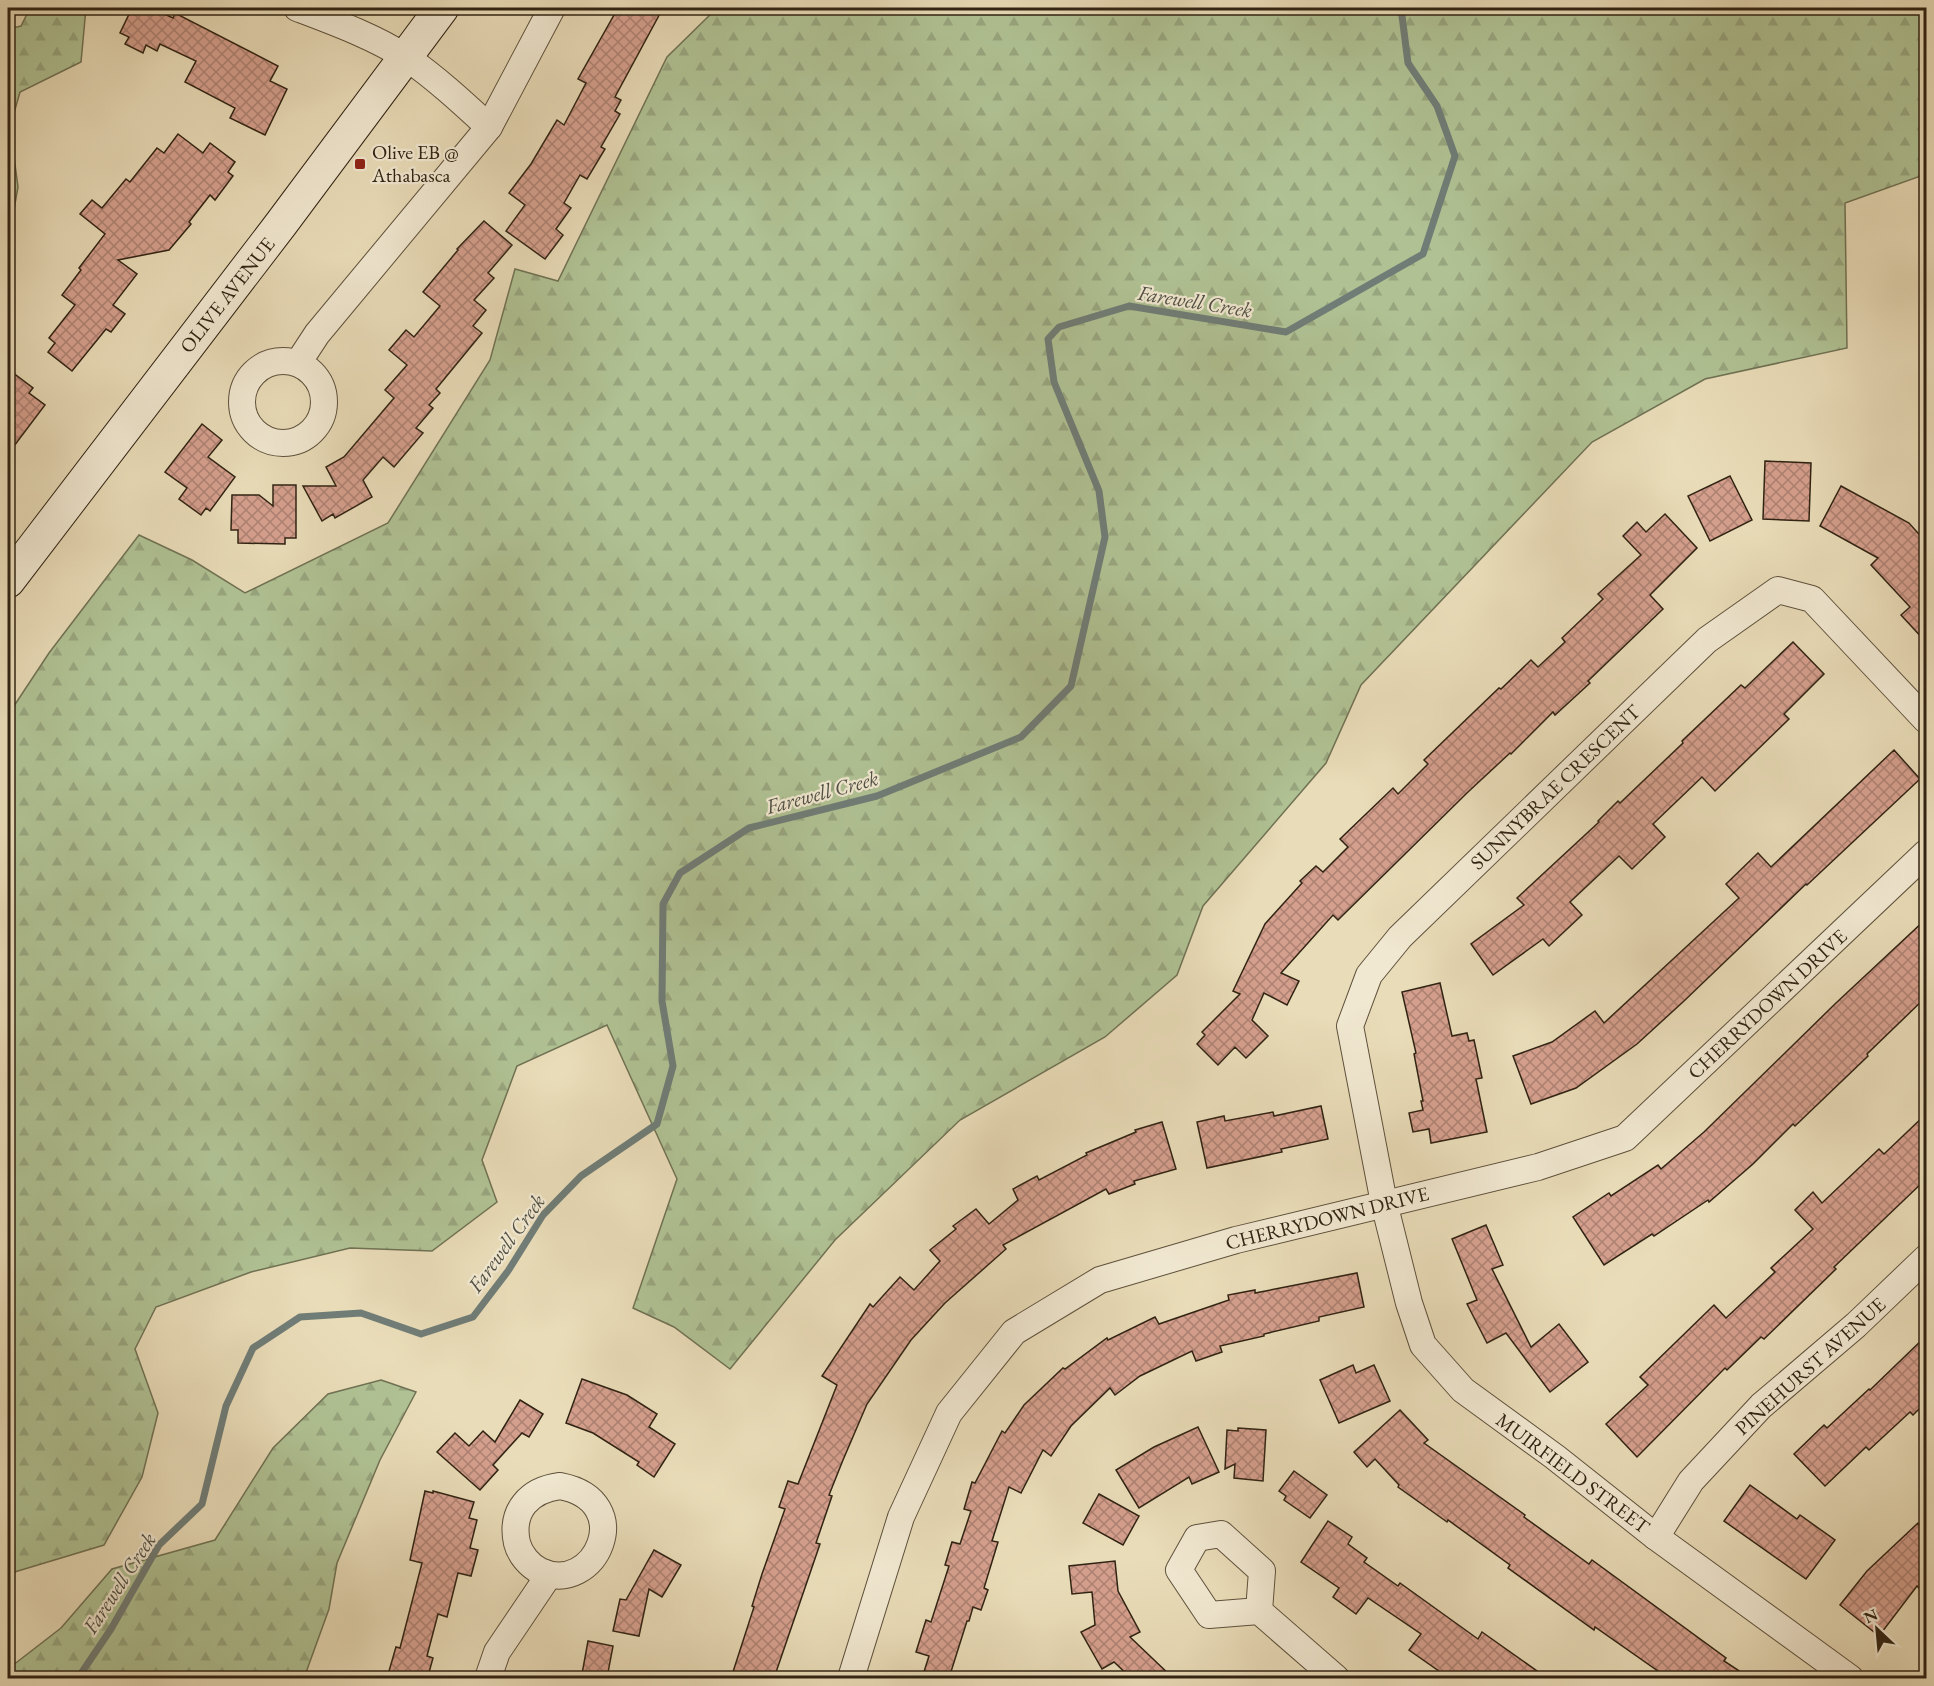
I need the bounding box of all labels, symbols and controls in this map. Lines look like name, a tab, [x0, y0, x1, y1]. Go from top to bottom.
place label: Olive EB @ Athabasca	[371, 139, 459, 188]
marker: Olive EB @ Athabasca	[353, 157, 367, 171]
street label: OLIVE AVENUE	[174, 232, 280, 358]
water label: Farewell Creek	[1135, 279, 1254, 323]
street label: SUNNYBRAE CRESCENT	[1464, 698, 1646, 875]
water label: Farewell Creek	[762, 764, 882, 820]
street label: CHERRYDOWN DRIVE	[1682, 923, 1852, 1085]
street label: CHERRYDOWN DRIVE	[1223, 1180, 1431, 1256]
water label: Farewell Creek	[461, 1188, 551, 1298]
street label: PINEHURST AVENUE	[1729, 1291, 1891, 1441]
street label: MUIRFIELD STREET	[1491, 1407, 1656, 1540]
water label: Farewell Creek	[76, 1527, 162, 1639]
north arrow	[1847, 1599, 1907, 1659]
text: N	[1860, 1604, 1881, 1628]

